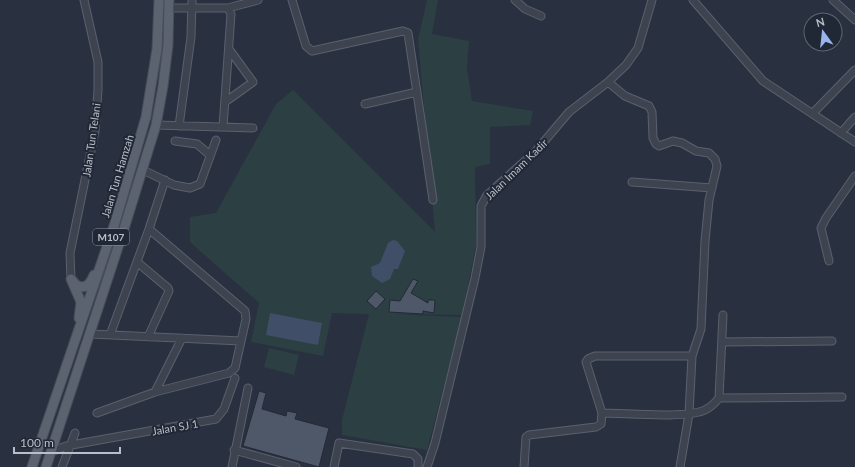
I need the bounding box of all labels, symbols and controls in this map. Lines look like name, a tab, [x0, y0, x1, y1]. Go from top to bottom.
north arrow	[803, 12, 843, 52]
text: N	[815, 14, 826, 29]
street label: Jalan Tun Telani	[79, 102, 103, 178]
street label: Jalan Tun Hamzah	[98, 133, 136, 219]
street label: Jalan Imam Kadir	[482, 136, 550, 202]
road number: M107	[93, 229, 129, 245]
street label: Jalan SJ 1	[151, 417, 199, 437]
scale bar	[14, 429, 120, 455]
text: 100 m	[20, 435, 54, 450]

